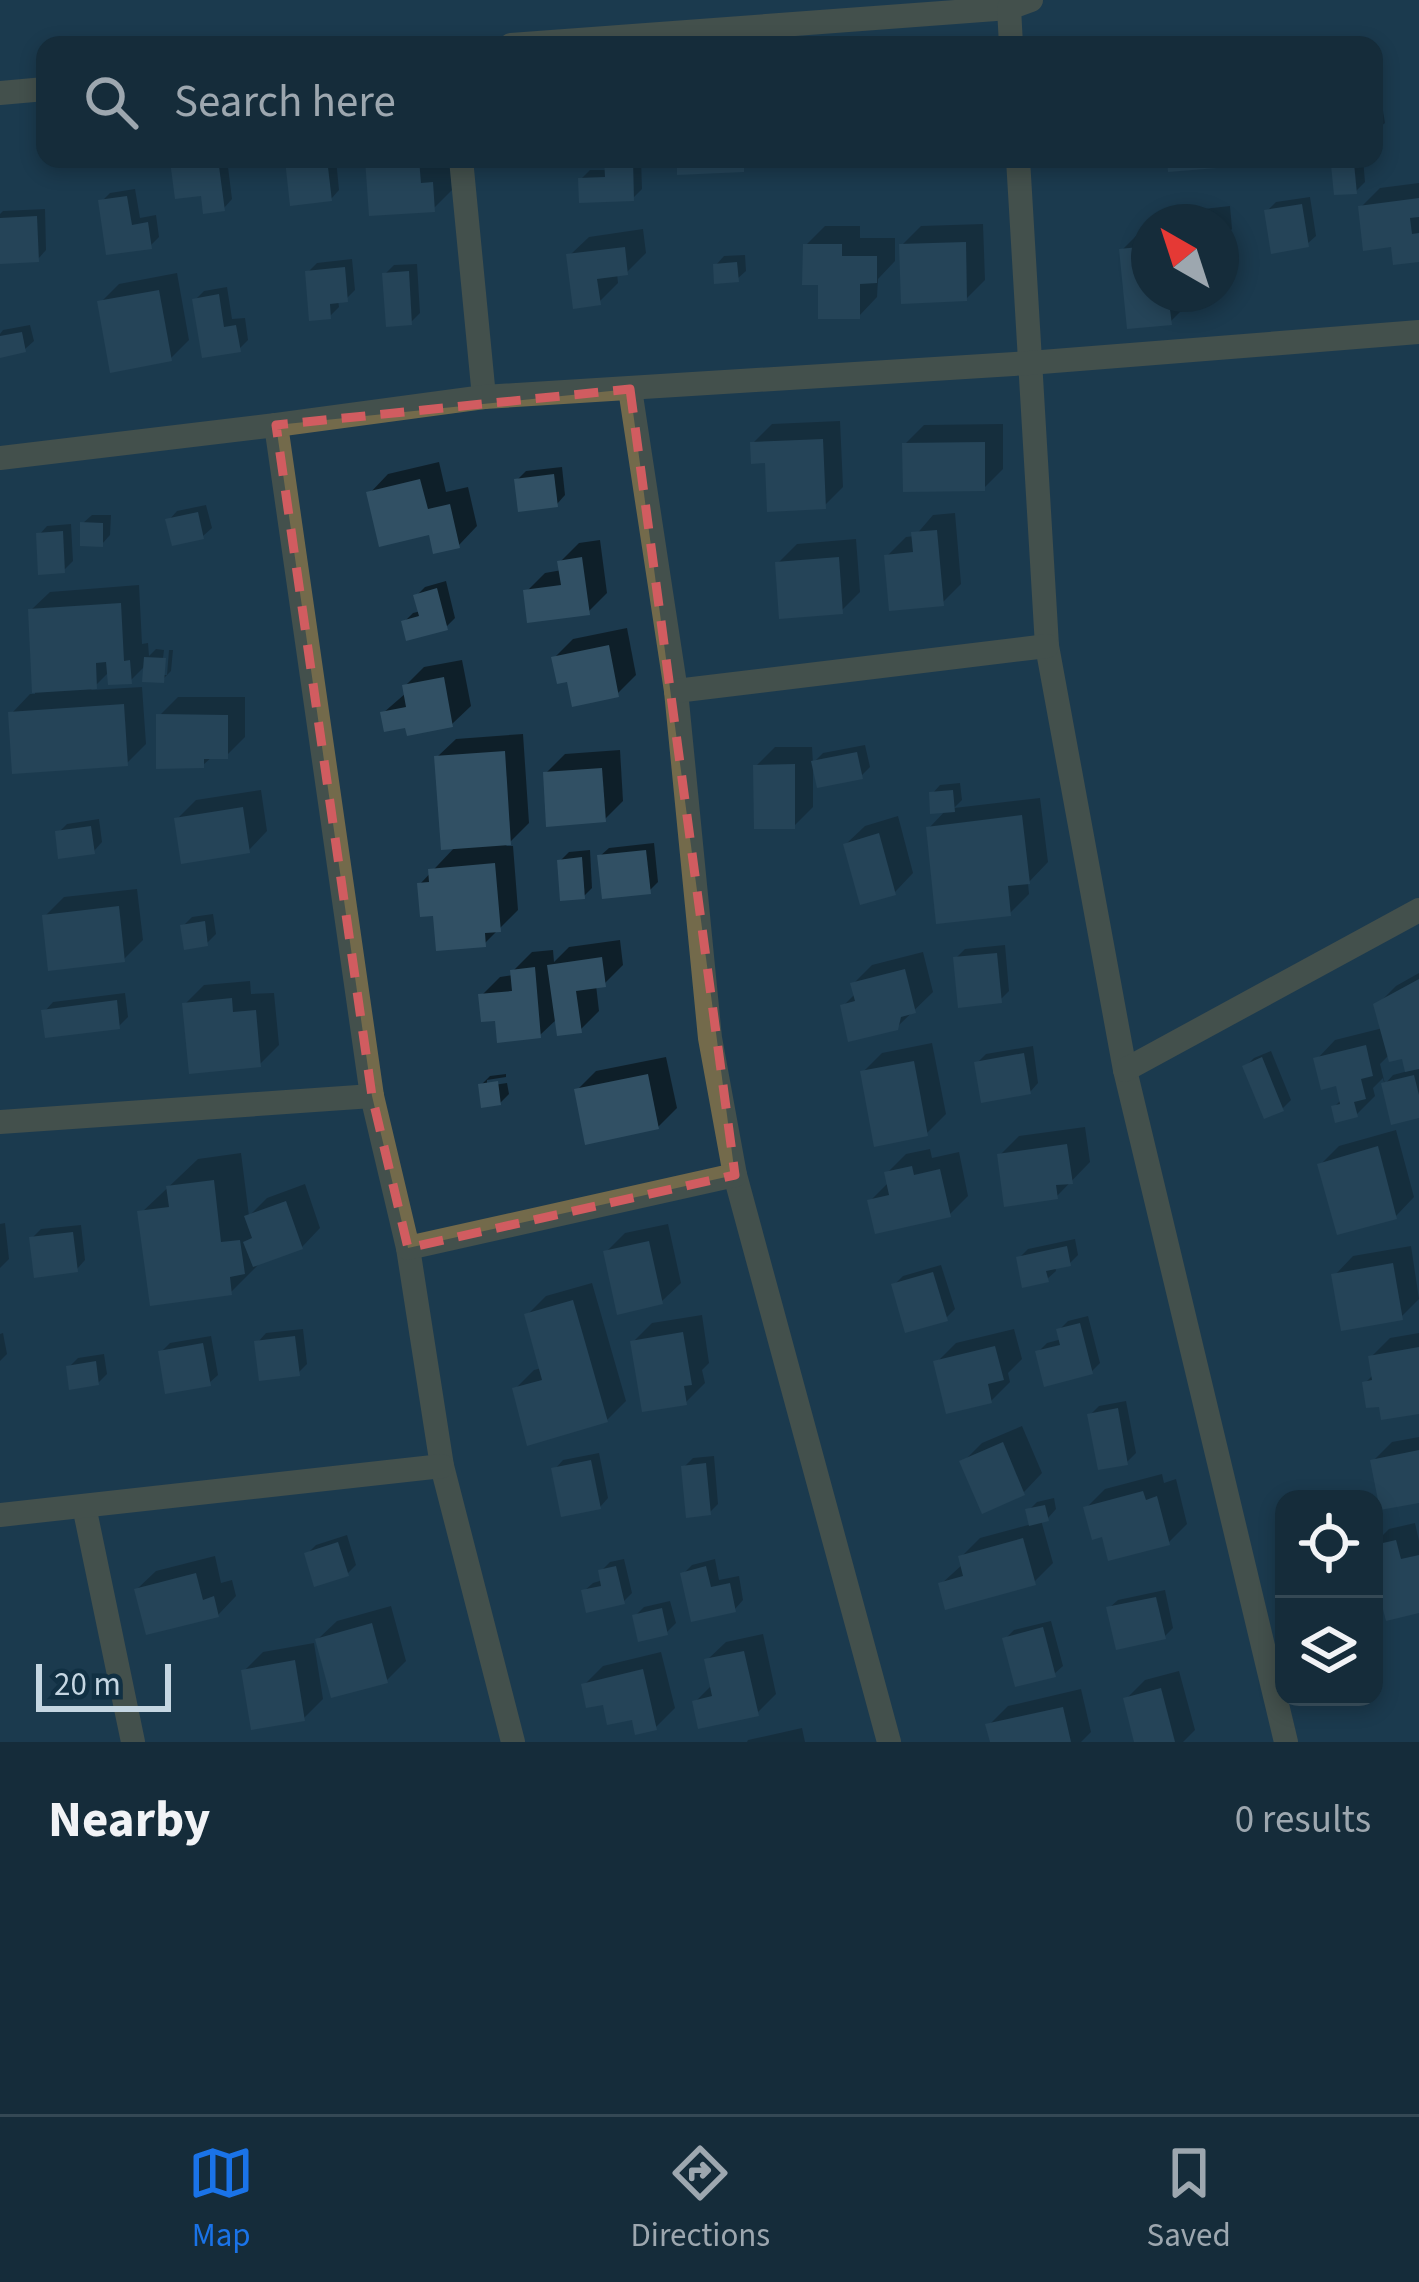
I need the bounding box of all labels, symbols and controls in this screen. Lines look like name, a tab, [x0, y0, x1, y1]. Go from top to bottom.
search box	[36, 36, 1383, 168]
icon: search	[78, 69, 144, 135]
text: Search here	[174, 70, 396, 134]
north arrow	[1131, 204, 1239, 312]
map controls	[1275, 1490, 1383, 1706]
button: locate	[1275, 1490, 1383, 1598]
button: layers	[1275, 1598, 1383, 1706]
scale bar	[36, 1658, 171, 1711]
text: 20 m	[54, 1661, 121, 1708]
text: Nearby	[48, 1784, 210, 1856]
text: 0 results	[1235, 1792, 1371, 1848]
tab: Map	[188, 2140, 254, 2259]
tab: Directions	[631, 2140, 770, 2259]
tab: Saved	[1147, 2140, 1231, 2259]

